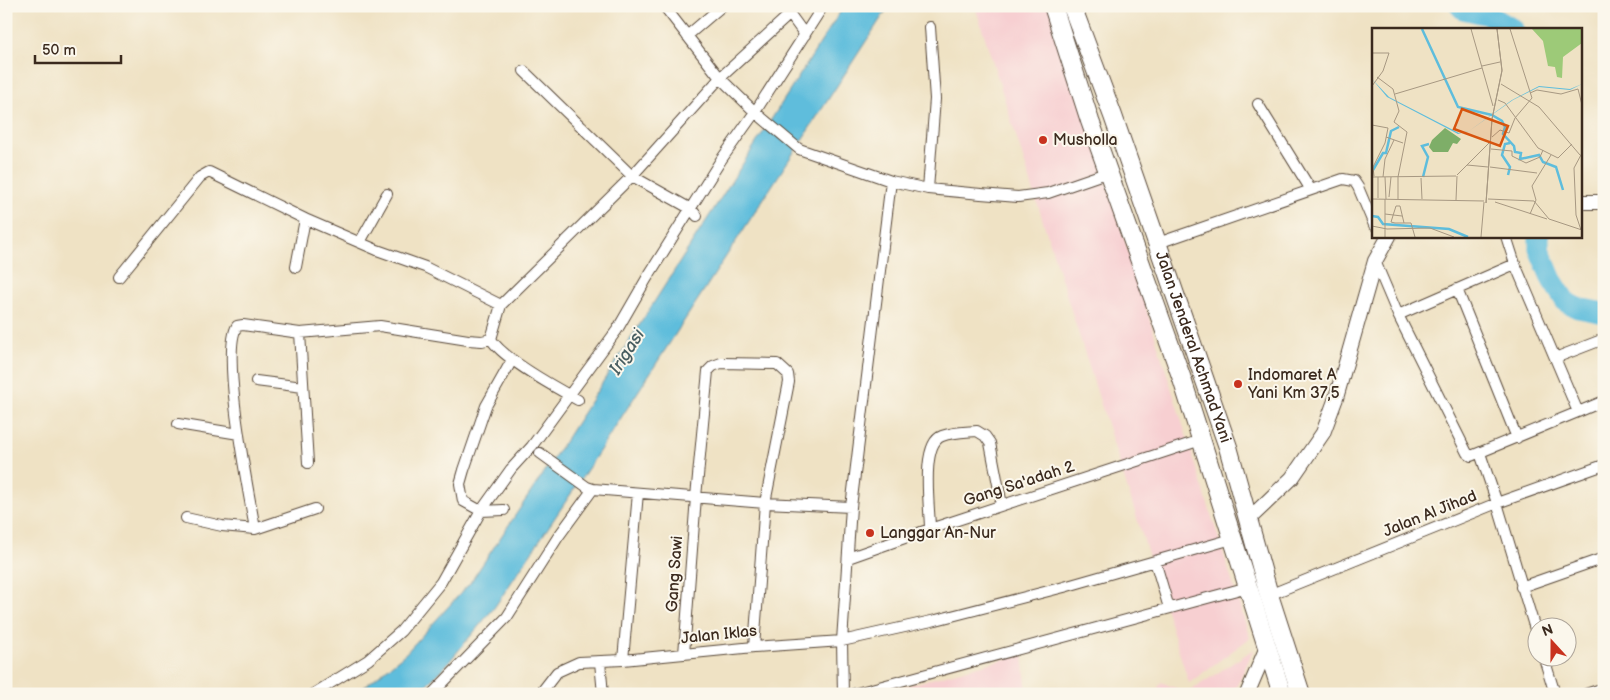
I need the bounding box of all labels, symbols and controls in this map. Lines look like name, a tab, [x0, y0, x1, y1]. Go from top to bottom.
inset map	[1372, 28, 1582, 238]
scale bar	[35, 32, 121, 64]
text: 50 m	[42, 41, 76, 60]
place label: Musholla	[1053, 131, 1118, 150]
marker: Musholla	[1037, 134, 1049, 146]
street label: Jalan Jenderal Achmad Yani	[1151, 249, 1235, 445]
water label: Irigasi	[604, 325, 650, 379]
place label: Indomaret A Yani Km 37,5	[1247, 366, 1340, 403]
marker: Indomaret A Yani Km 37,5	[1232, 378, 1244, 390]
street label: Gang Sa'adah 2	[961, 457, 1077, 511]
street label: Jalan Al Jihad	[1380, 487, 1480, 541]
place label: Langgar An-Nur	[880, 524, 996, 543]
marker: Langgar An-Nur	[864, 527, 876, 539]
street label: Gang Sawi	[663, 535, 687, 613]
north arrow	[1528, 618, 1578, 668]
text: N	[1540, 621, 1555, 640]
street label: Jalan Iklas	[680, 622, 758, 648]

